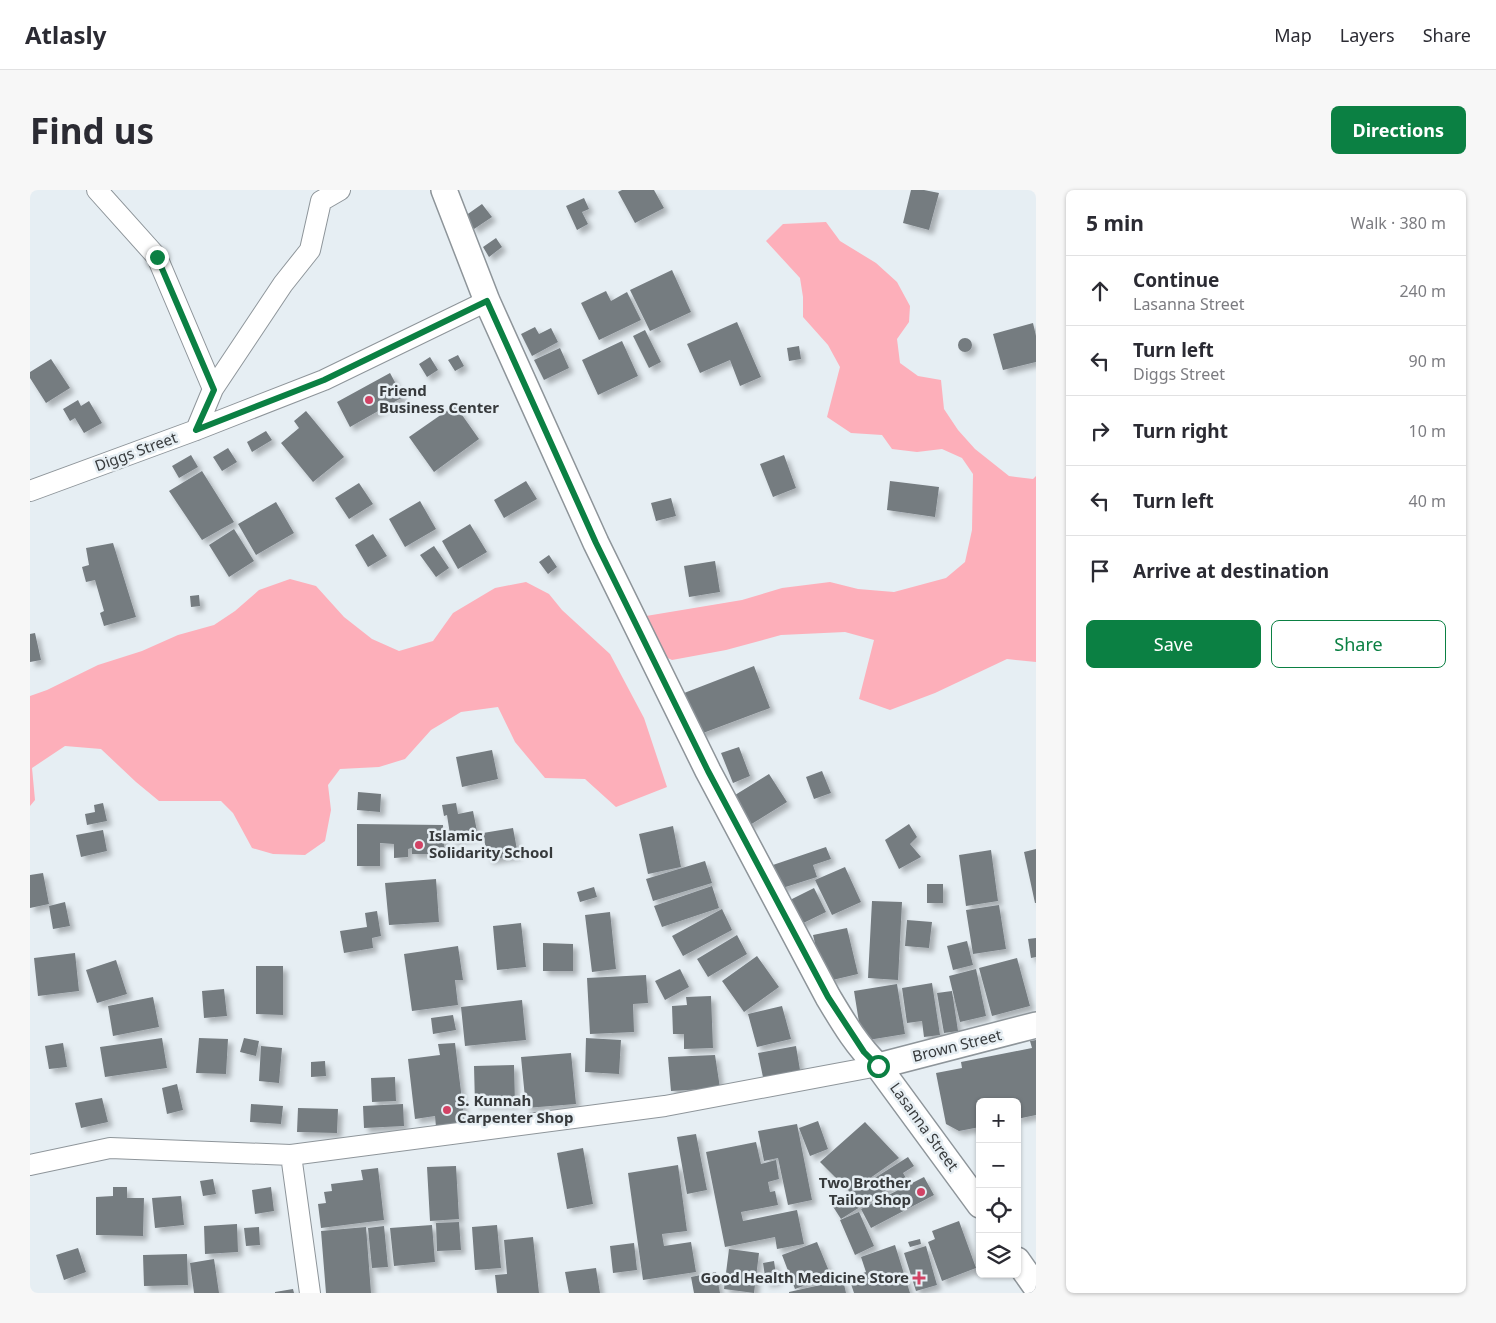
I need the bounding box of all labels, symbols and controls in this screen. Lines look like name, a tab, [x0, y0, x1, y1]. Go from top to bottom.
text: Atlasly	[25, 18, 106, 51]
text: Map	[1274, 23, 1312, 47]
text: Layers	[1340, 23, 1395, 47]
text: Share	[1423, 23, 1471, 47]
button: Directions	[1331, 106, 1466, 154]
text: Find us	[30, 107, 154, 154]
text: 5 min	[1086, 209, 1144, 237]
text: Walk · 380 m	[1351, 212, 1446, 234]
route end	[146, 246, 169, 269]
text: Continue	[1133, 267, 1219, 293]
icon: ahead	[1086, 277, 1114, 305]
text: 240 m	[1399, 280, 1446, 302]
text: Lasanna Street	[1133, 293, 1245, 315]
text: Turn left	[1133, 337, 1214, 363]
icon: left	[1086, 347, 1114, 375]
text: 90 m	[1409, 350, 1446, 372]
text: Diggs Street	[1133, 363, 1225, 385]
place label: Friend Business Center	[379, 380, 499, 417]
marker: Friend Business Center	[363, 394, 375, 406]
icon: right	[1086, 417, 1114, 445]
text: Turn right	[1133, 418, 1228, 444]
text: 10 m	[1409, 420, 1446, 442]
street label: Diggs Street	[92, 427, 180, 475]
icon: left	[1086, 487, 1114, 515]
text: Turn left	[1133, 488, 1214, 514]
text: 40 m	[1409, 490, 1446, 512]
icon: arrive	[1086, 557, 1114, 585]
text: Arrive at destination	[1133, 558, 1329, 584]
button: Save	[1086, 620, 1261, 668]
button: Share	[1271, 620, 1446, 668]
place label: Islamic Solidarity School	[429, 825, 553, 862]
marker: Islamic Solidarity School	[413, 839, 425, 851]
street label: Brown Street	[910, 1024, 1004, 1066]
route start	[867, 1055, 890, 1078]
street label: Lasanna Street	[886, 1078, 964, 1175]
place label: S. Kunnah Carpenter Shop	[457, 1090, 573, 1127]
map controls	[976, 1098, 1021, 1278]
button: +	[976, 1098, 1021, 1143]
marker: S. Kunnah Carpenter Shop	[441, 1104, 453, 1116]
button: −	[976, 1143, 1021, 1188]
place label: Two Brother Tailor Shop	[819, 1172, 911, 1209]
marker: Two Brother Tailor Shop	[915, 1186, 927, 1198]
button: locate	[976, 1188, 1021, 1233]
button: layers	[976, 1233, 1021, 1278]
place label: Good Health Medicine Store	[701, 1267, 909, 1287]
marker: Good Health Medicine Store	[913, 1272, 925, 1284]

